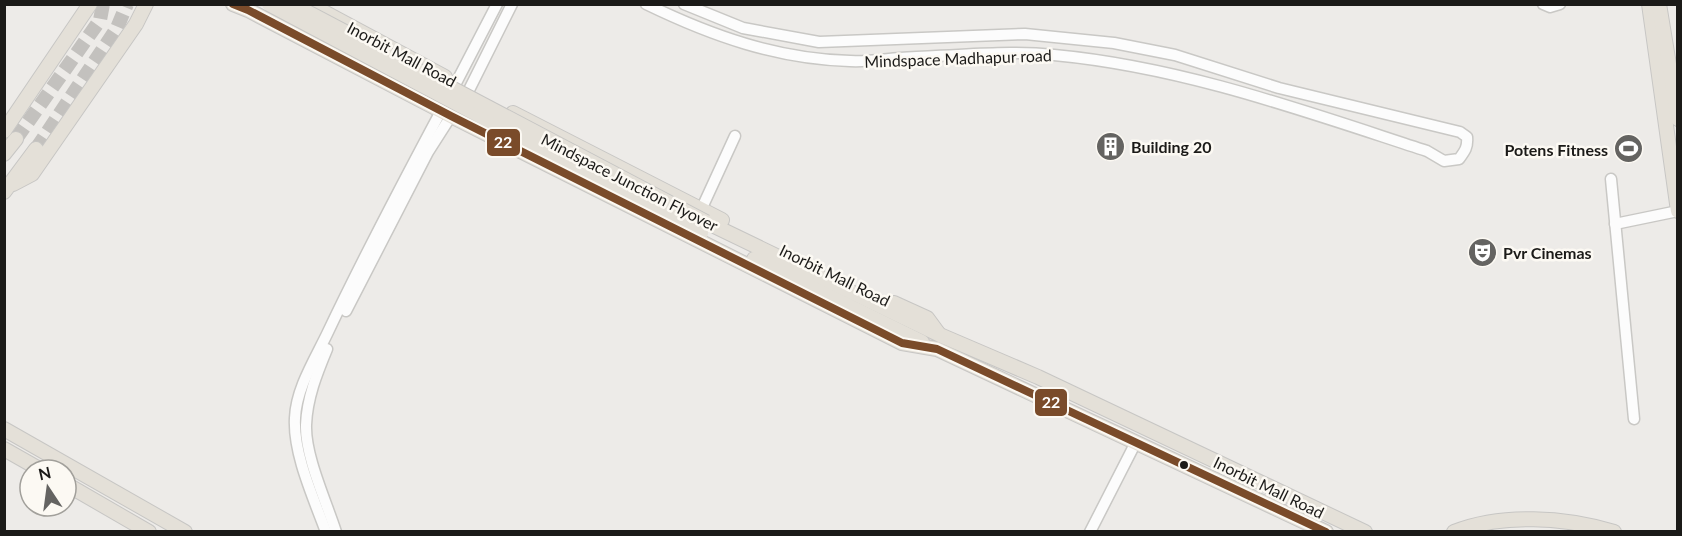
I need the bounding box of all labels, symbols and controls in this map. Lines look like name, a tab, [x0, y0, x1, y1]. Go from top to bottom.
street label: Inorbit Mall Road	[344, 17, 460, 91]
street label: Mindspace Madhapur road	[864, 45, 1052, 71]
line badge: 22	[486, 128, 521, 157]
street label: Mindspace Junction Flyover	[538, 129, 722, 235]
building icon: Building 20	[1094, 130, 1126, 162]
text: 22	[494, 132, 512, 151]
sports icon: Potens Fitness	[1613, 133, 1645, 165]
place label: Building 20	[1131, 137, 1212, 156]
place label: Potens Fitness	[1504, 140, 1608, 159]
theatre icon: Pvr Cinemas	[1466, 236, 1498, 268]
street label: Inorbit Mall Road	[777, 240, 893, 310]
place label: Pvr Cinemas	[1503, 243, 1592, 262]
line badge: 22	[1034, 388, 1068, 417]
text: 22	[1042, 392, 1060, 411]
street label: Inorbit Mall Road	[1211, 452, 1327, 522]
north arrow	[18, 458, 78, 518]
unlabelled marker	[1178, 459, 1190, 471]
text: N	[36, 462, 53, 484]

